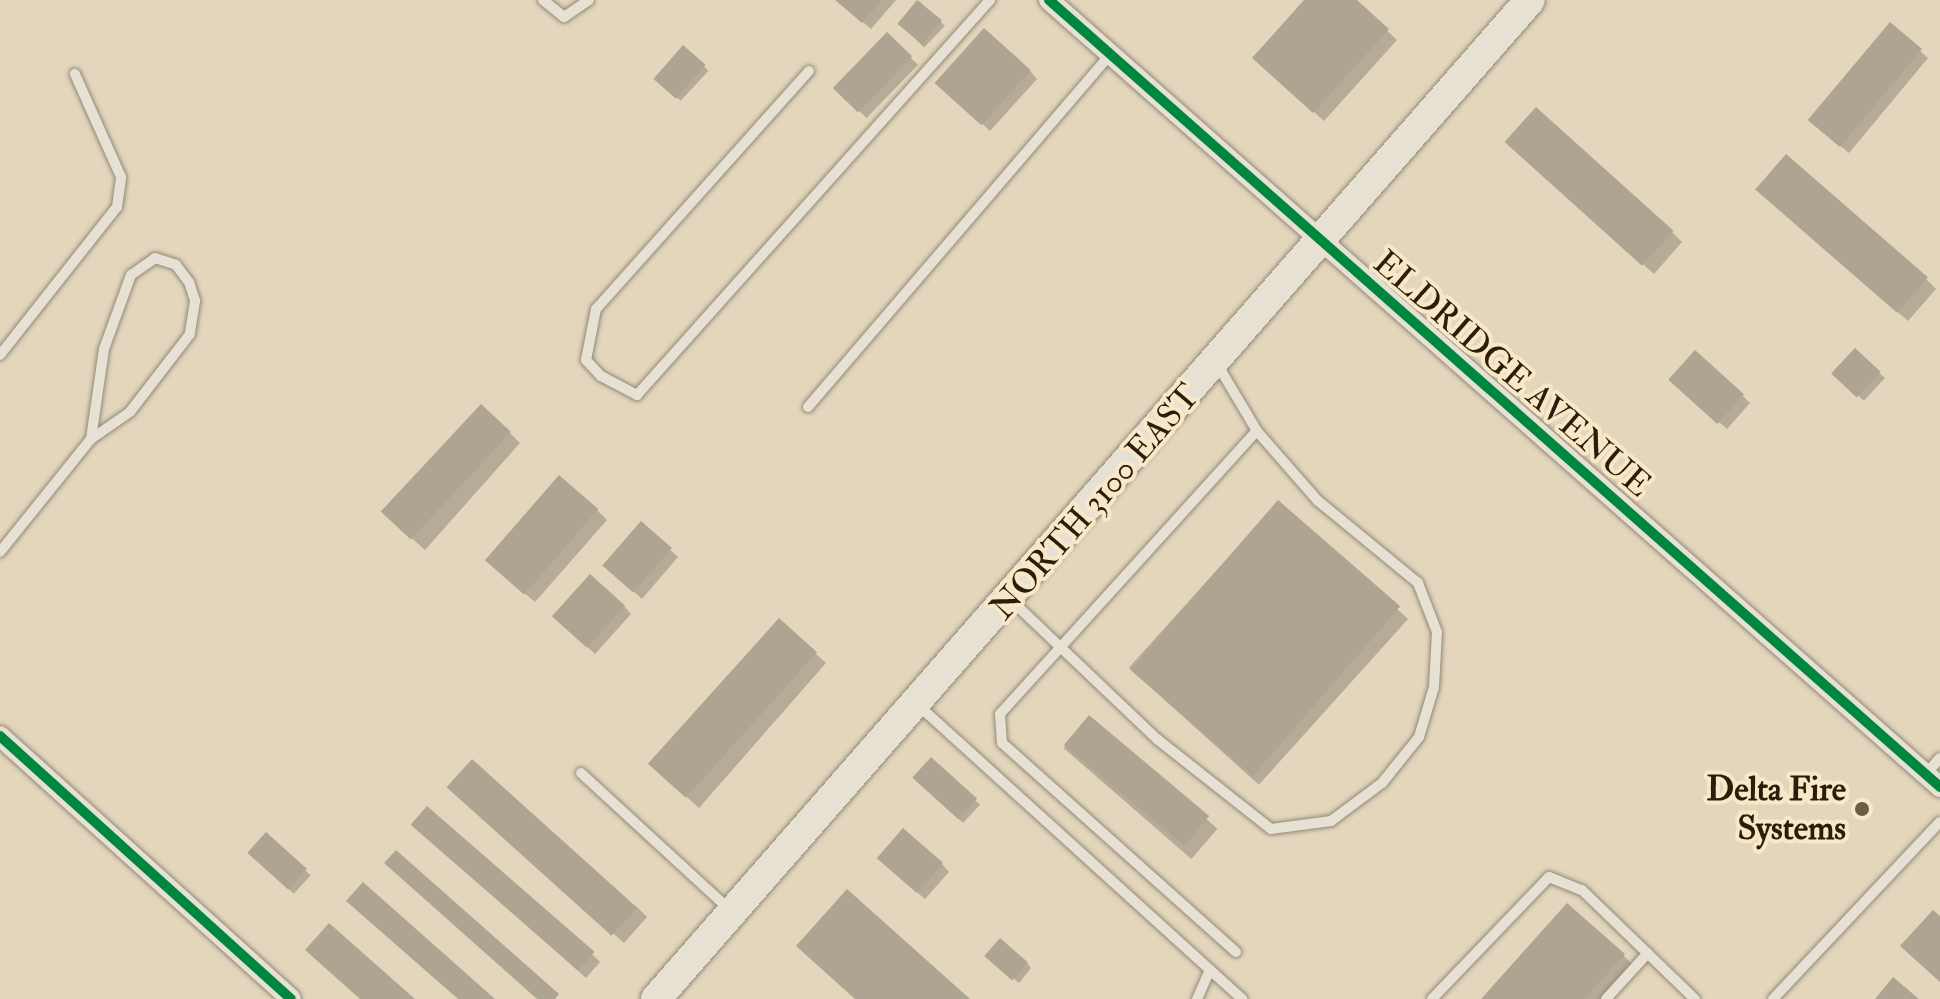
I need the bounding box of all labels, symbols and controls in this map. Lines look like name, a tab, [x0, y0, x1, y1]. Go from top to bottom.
street label: ELDRIDGE AVENUE	[1365, 243, 1659, 505]
street label: NORTH 3100 EAST	[982, 376, 1208, 628]
place label: Delta Fire Systems	[1707, 769, 1846, 848]
marker: Delta Fire Systems	[1853, 800, 1871, 818]

